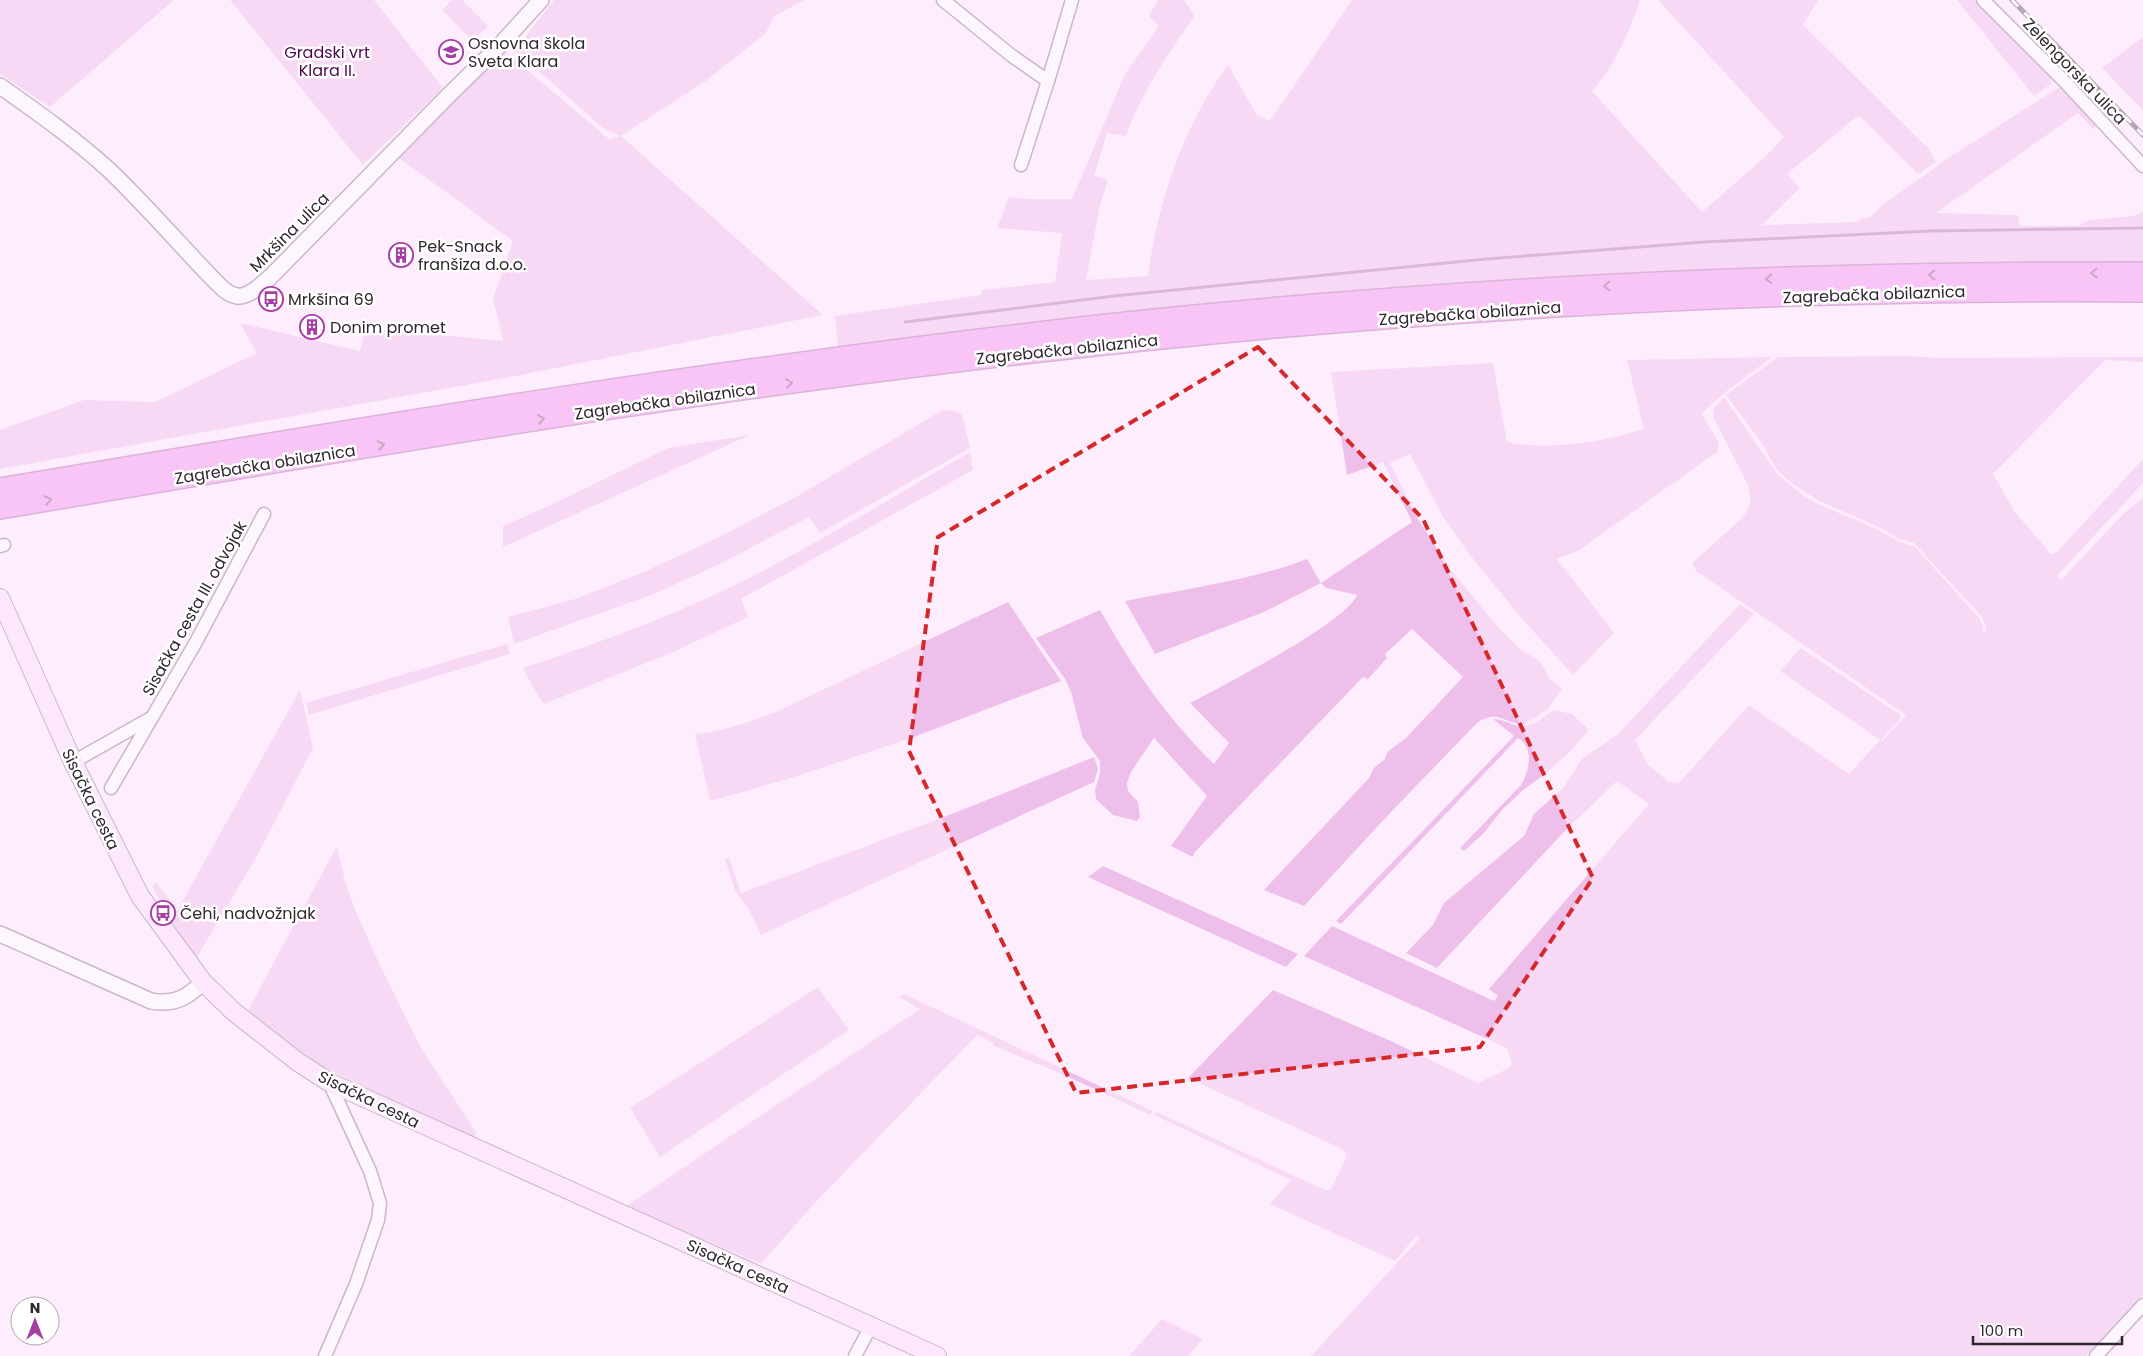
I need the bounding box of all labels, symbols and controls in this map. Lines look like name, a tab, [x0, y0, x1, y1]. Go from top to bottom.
street label: Zelengorska ulica	[2018, 13, 2132, 130]
place label: Osnovna škola Sveta Klara	[468, 32, 585, 73]
school or university icon: Osnovna škola Sveta Klara	[438, 39, 464, 65]
park label: Gradski vrt Klara II.	[284, 41, 370, 82]
street label: Mrkšina ulica	[244, 187, 334, 277]
place label: Pek-Snack franšiza d.o.o.	[418, 235, 526, 276]
building icon: Pek-Snack franšiza d.o.o.	[388, 242, 414, 268]
one-way arrow	[2090, 268, 2098, 278]
one-way arrow	[1928, 269, 1936, 280]
one-way arrow	[1765, 273, 1773, 284]
one-way arrow	[1603, 280, 1611, 291]
street label: Zagrebačka obilaznica	[1782, 280, 1966, 309]
bus stop icon: Mrkšina 69	[258, 286, 284, 312]
place label: Mrkšina 69	[288, 288, 374, 311]
street label: Zagrebačka obilaznica	[1378, 296, 1562, 331]
building icon: Donim promet	[299, 314, 325, 340]
place label: Donim promet	[330, 316, 446, 339]
street label: Zagrebačka obilaznica	[975, 329, 1159, 370]
street label: Zagrebačka obilaznica	[573, 377, 757, 426]
one-way arrow	[784, 378, 793, 388]
one-way arrow	[538, 414, 546, 425]
street label: Zagrebačka obilaznica	[173, 439, 357, 490]
one-way arrow	[377, 440, 385, 450]
one-way arrow	[44, 496, 52, 506]
street label: Sisačka cesta III. odvojak	[137, 516, 253, 700]
street label: Sisačka cesta	[56, 745, 125, 854]
bus stop icon: Čehi, nadvožnjak	[150, 900, 176, 926]
place label: Čehi, nadvožnjak	[180, 902, 316, 925]
street label: Sisačka cesta	[314, 1065, 423, 1134]
street label: Sisačka cesta	[683, 1234, 793, 1299]
north arrow	[10, 1296, 60, 1346]
text: N	[30, 1298, 40, 1318]
scale bar	[1973, 1314, 2122, 1346]
text: 100 m	[1980, 1320, 2023, 1341]

